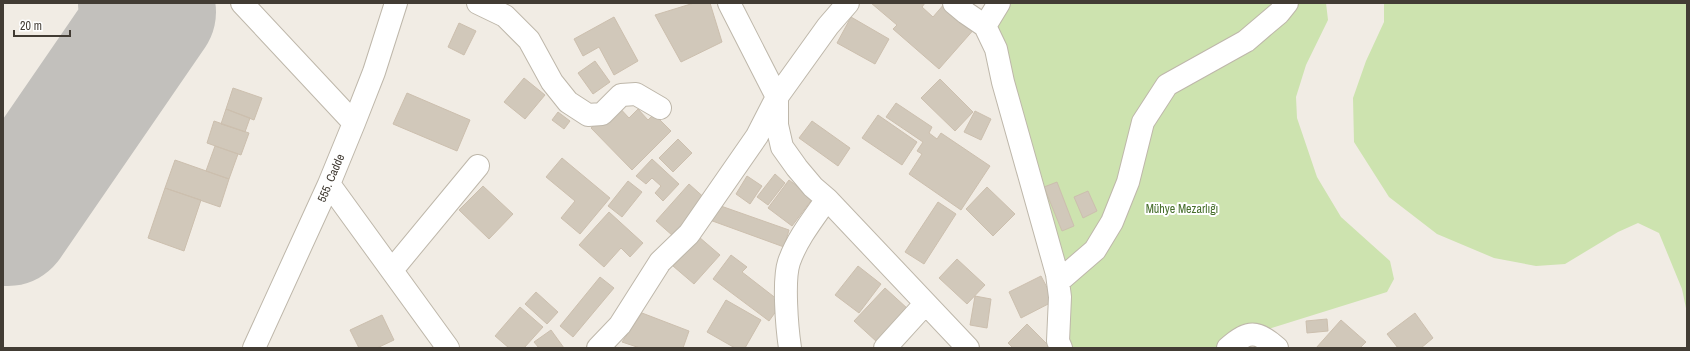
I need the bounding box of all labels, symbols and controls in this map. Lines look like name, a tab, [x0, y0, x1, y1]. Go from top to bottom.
scale bar	[14, 12, 70, 38]
text: 20 m	[20, 18, 42, 34]
street label: 555. Cadde	[314, 151, 348, 205]
park label: Mühye Mezarlığı	[1146, 201, 1218, 217]

